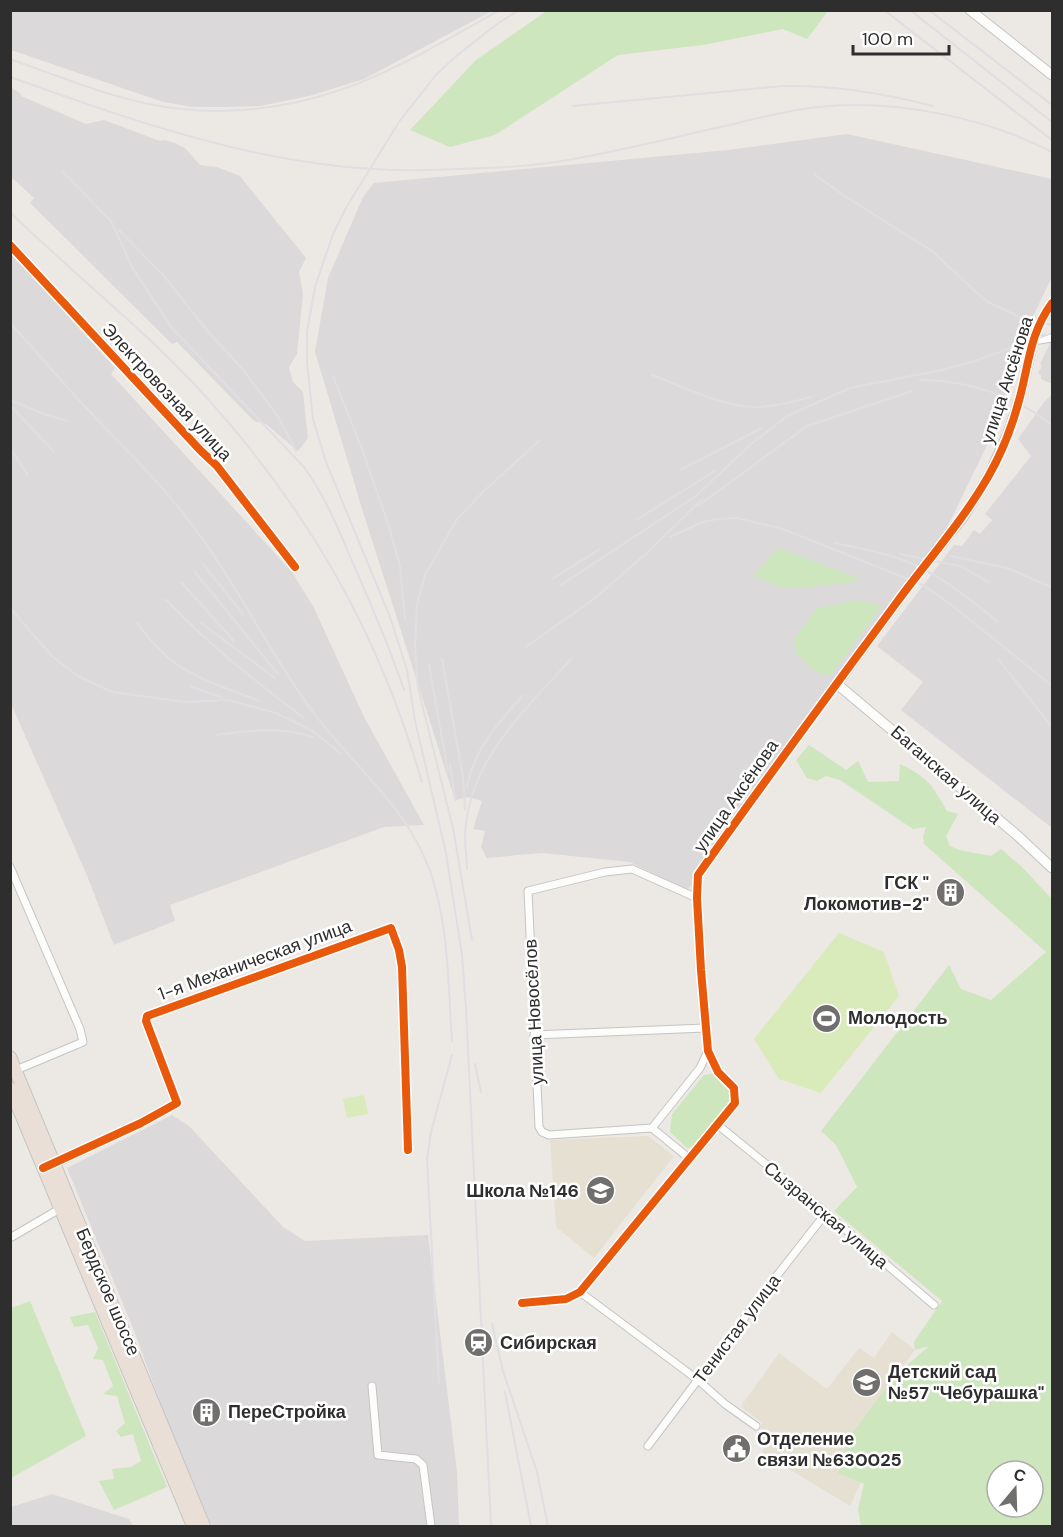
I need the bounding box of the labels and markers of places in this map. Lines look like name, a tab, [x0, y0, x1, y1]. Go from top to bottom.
place label: ГСК " Локомотив-2"	[804, 871, 929, 916]
building icon: ГСК " Локомотив-2"	[934, 877, 966, 909]
sports icon: Молодость	[811, 1002, 843, 1034]
place label: Молодость	[848, 1006, 948, 1030]
school or university icon: Школа №146	[584, 1175, 616, 1207]
place label: Школа №146	[466, 1179, 579, 1203]
station icon: Сибирская	[463, 1327, 495, 1359]
place label: Сибирская	[500, 1331, 597, 1355]
place label: Детский сад №57 "Чебурашка"	[888, 1360, 1044, 1405]
school or university icon: Детский сад №57 "Чебурашка"	[851, 1366, 883, 1398]
building icon: ПереСтройка	[191, 1396, 223, 1428]
place label: ПереСтройка	[228, 1400, 347, 1424]
place label: Отделение связи №630025	[757, 1427, 902, 1472]
public building icon: Отделение связи №630025	[720, 1433, 752, 1465]

